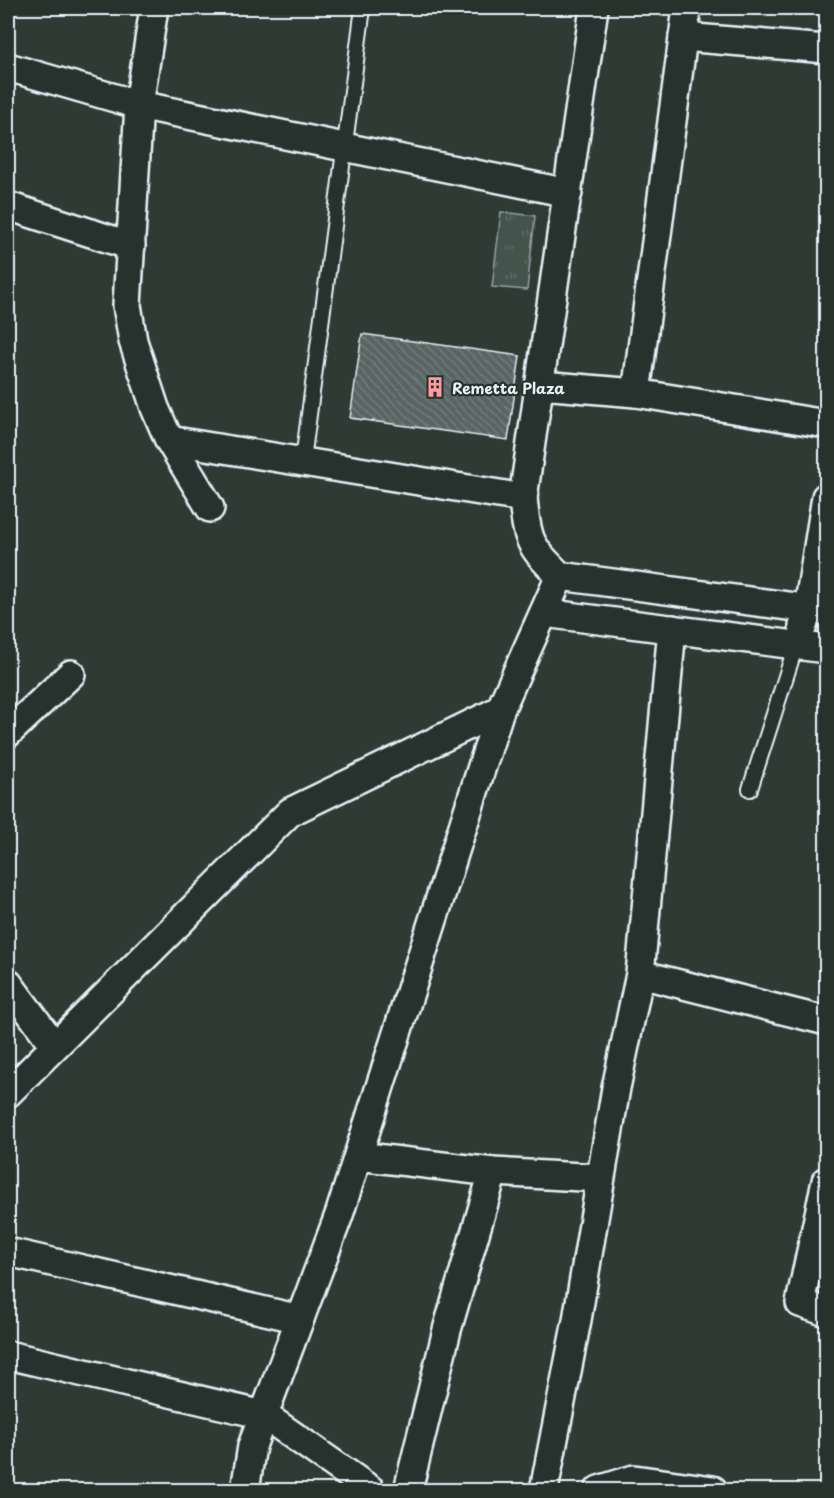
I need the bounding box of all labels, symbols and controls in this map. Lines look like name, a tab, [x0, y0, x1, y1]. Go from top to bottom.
building icon: Remetta Plaza	[423, 375, 447, 399]
place label: Remetta Plaza	[452, 376, 565, 399]

